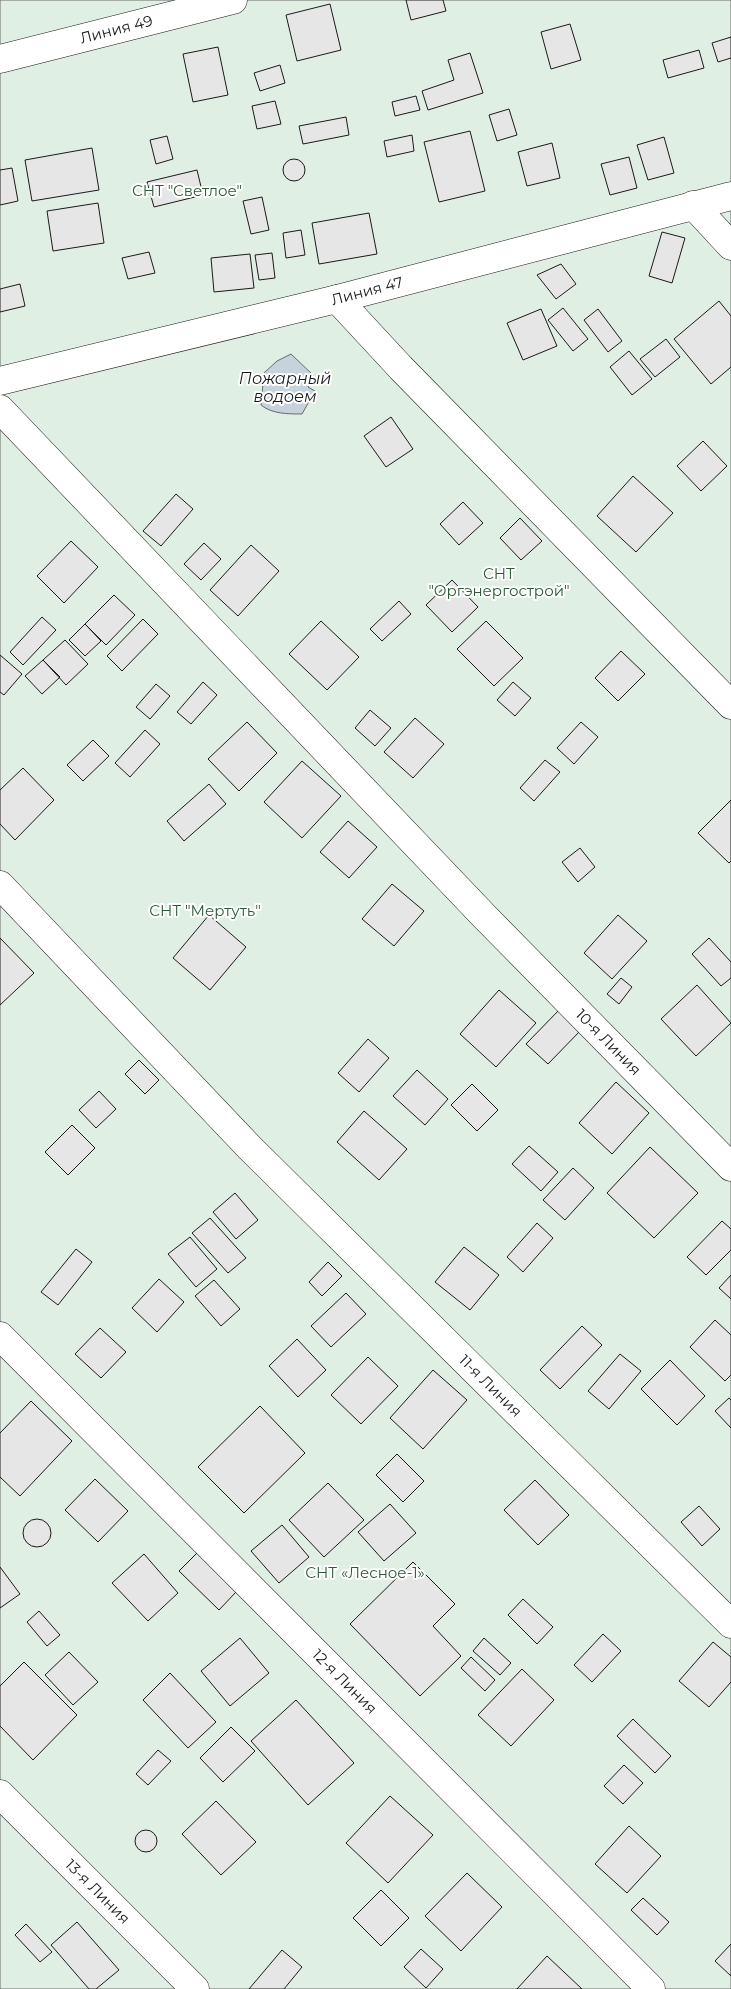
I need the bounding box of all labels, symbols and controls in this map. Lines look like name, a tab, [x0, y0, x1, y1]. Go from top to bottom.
street label: Линия 49	[78, 11, 155, 47]
park label: СНТ "Светлое"	[132, 181, 242, 200]
street label: Линия 47	[329, 272, 405, 309]
water label: Пожарный водоем	[239, 369, 331, 406]
park label: СНТ "Оргэнергострой"	[428, 564, 570, 600]
park label: СНТ "Мертуть"	[149, 901, 261, 920]
street label: 10-я Линия	[572, 1005, 645, 1079]
street label: 11-я Линия	[455, 1350, 526, 1421]
park label: СНТ «Лесное-1»	[305, 1563, 425, 1582]
street label: 12-я Линия	[309, 1645, 381, 1718]
street label: 13-я Линия	[62, 1855, 134, 1928]

